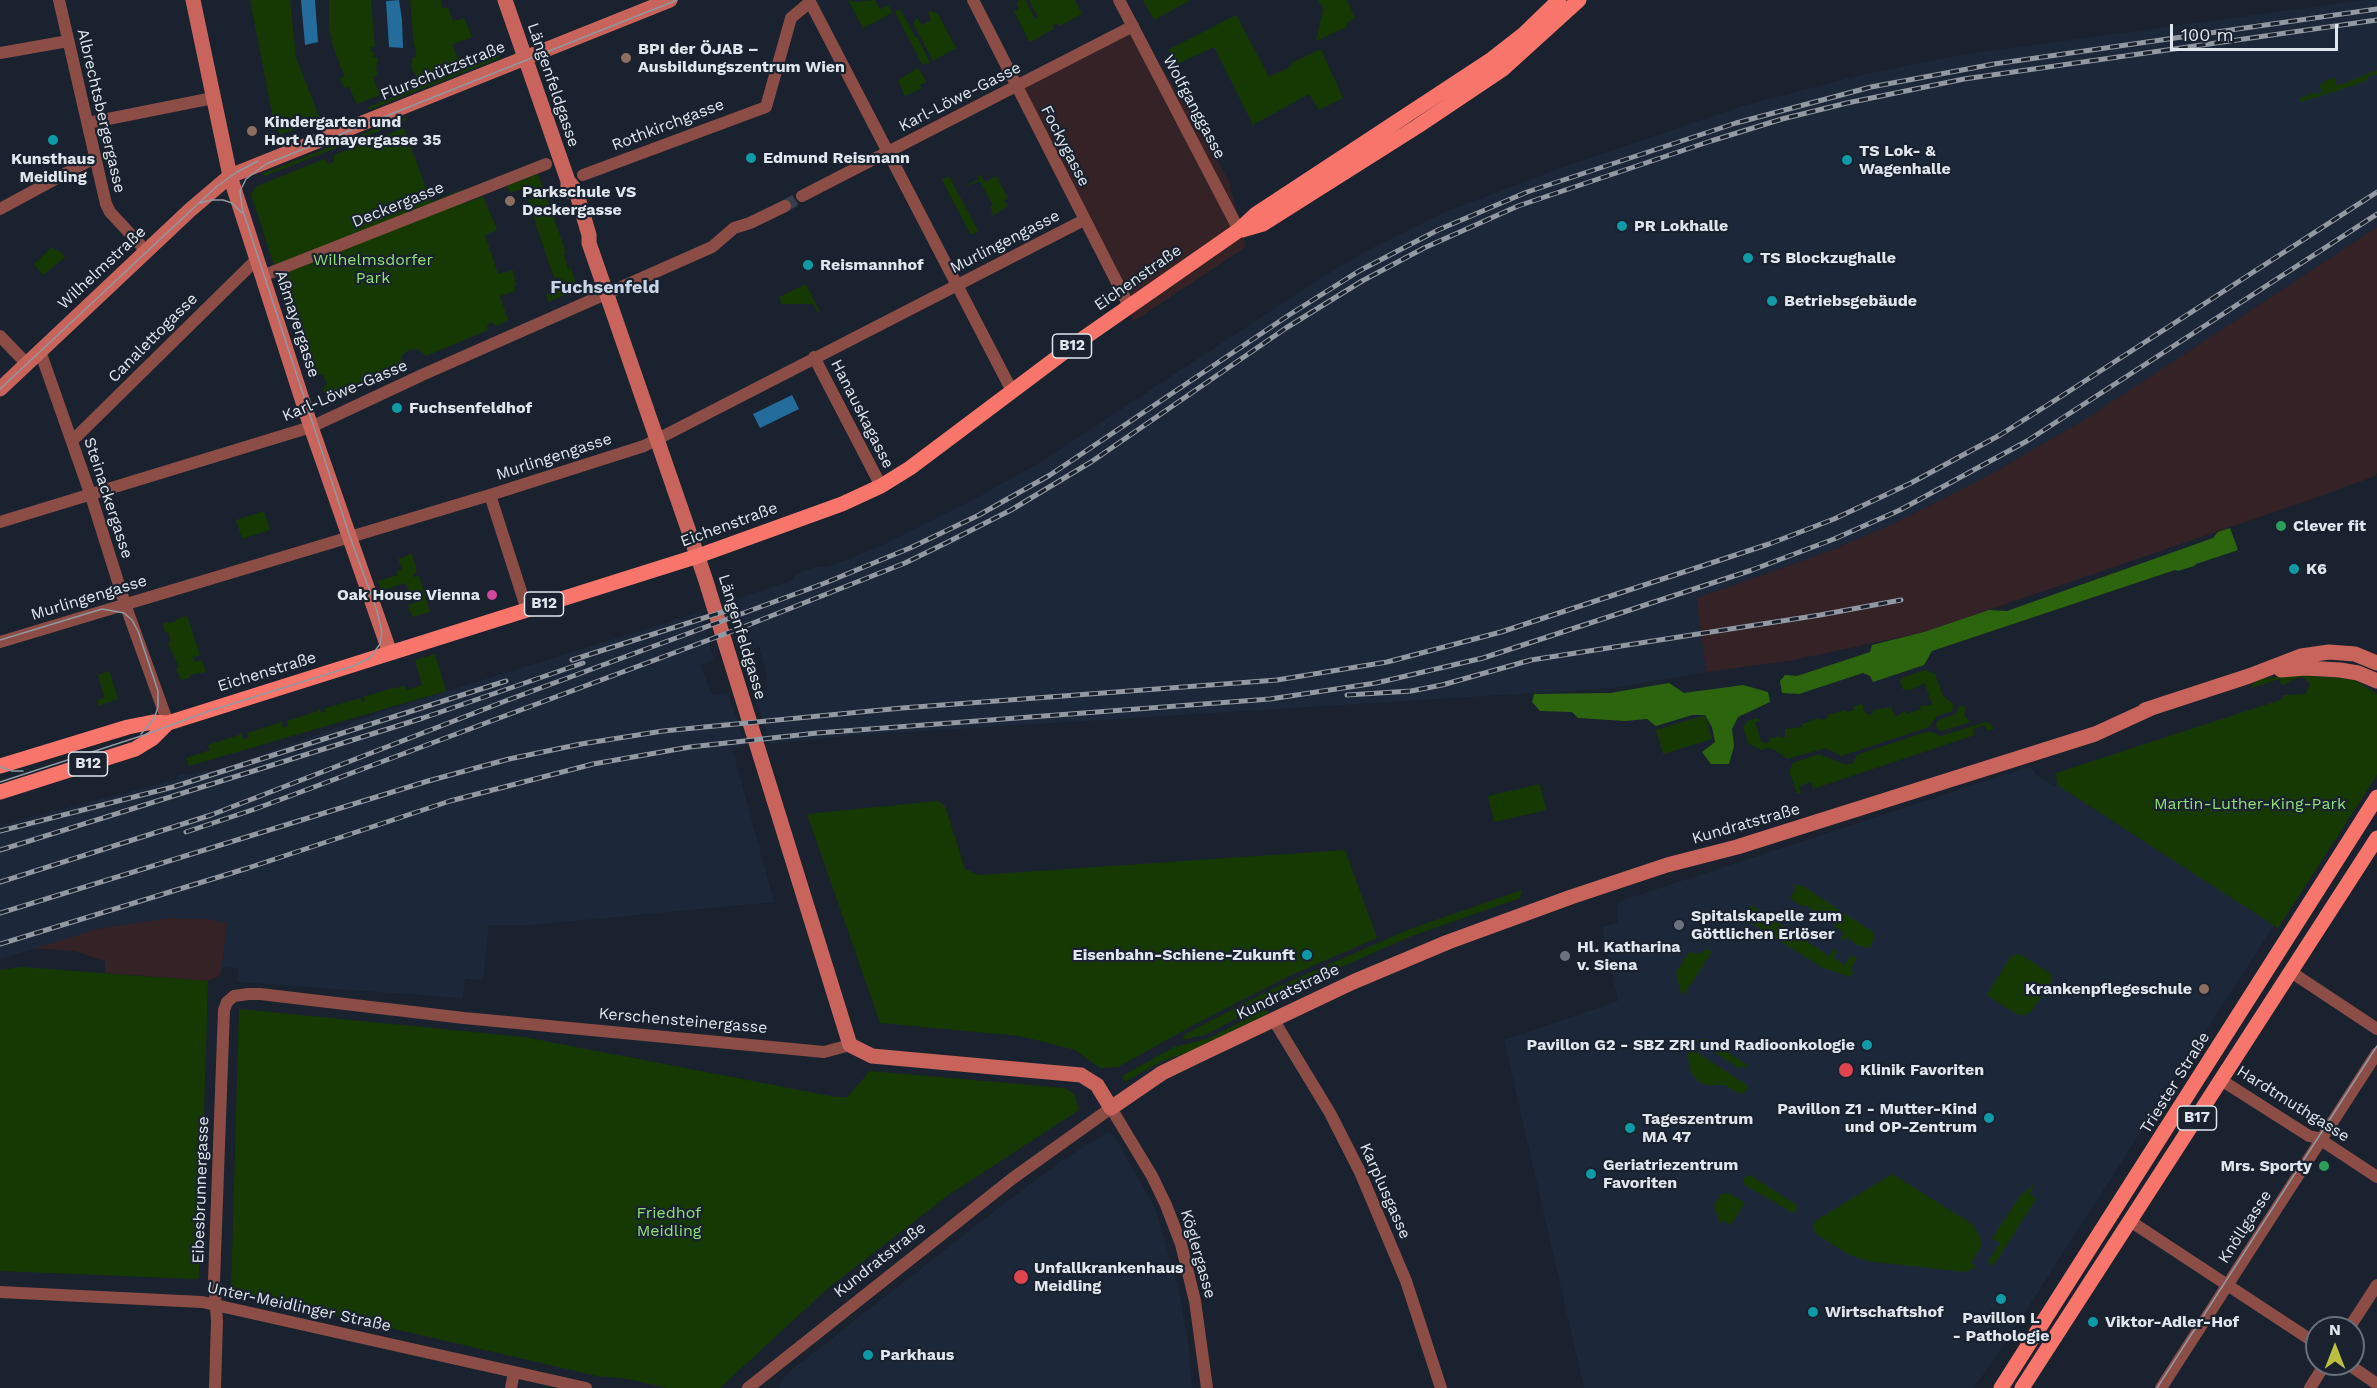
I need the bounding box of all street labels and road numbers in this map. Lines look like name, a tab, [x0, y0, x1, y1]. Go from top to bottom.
street label: Längenfeldgasse	[523, 20, 583, 150]
street label: Albrechtsbergergasse	[73, 27, 129, 195]
street label: Flurschützstraße	[378, 37, 508, 105]
street label: Wolfganggasse	[1159, 52, 1229, 162]
street label: Karl-Löwe-Gasse	[896, 58, 1024, 136]
street label: Rothkirchgasse	[609, 95, 727, 155]
street label: Fockygasse	[1036, 102, 1094, 190]
street label: Deckergasse	[349, 178, 447, 232]
street label: Murlingengasse	[947, 206, 1063, 278]
street label: Wilhelmstraße	[54, 222, 150, 314]
street label: Eichenstraße	[1091, 241, 1185, 315]
street label: Aßmayergasse	[271, 268, 323, 380]
street label: Canalettogasse	[104, 289, 202, 387]
road number: B12	[1052, 334, 1092, 358]
street label: Karl-Löwe-Gasse	[280, 356, 410, 426]
street label: Hanauskagasse	[826, 356, 898, 472]
street label: Murlingengasse	[494, 429, 614, 485]
street label: Steinackergasse	[79, 435, 137, 561]
street label: Eichenstraße	[678, 499, 780, 551]
street label: Murlingengasse	[29, 571, 149, 625]
street label: Längenfeldgasse	[714, 572, 770, 702]
road number: B12	[524, 592, 564, 616]
street label: Eichenstraße	[215, 648, 319, 696]
road number: B12	[68, 752, 107, 776]
street label: Kundratstraße	[1690, 799, 1802, 849]
street label: Kundratstraße	[1234, 960, 1342, 1024]
street label: Kerschensteinergasse	[598, 1004, 768, 1038]
street label: Triester Straße	[2136, 1029, 2214, 1137]
street label: Hardtmuthgasse	[2233, 1062, 2353, 1146]
road number: B17	[2178, 1106, 2216, 1130]
street label: Eibesbrunnergasse	[189, 1116, 213, 1264]
street label: Karplusgasse	[1355, 1140, 1415, 1242]
street label: Knöllgasse	[2214, 1187, 2276, 1267]
street label: Köglergasse	[1176, 1207, 1220, 1301]
street label: Kundratstraße	[830, 1218, 930, 1302]
street label: Unter-Meidlinger Straße	[205, 1278, 393, 1336]

